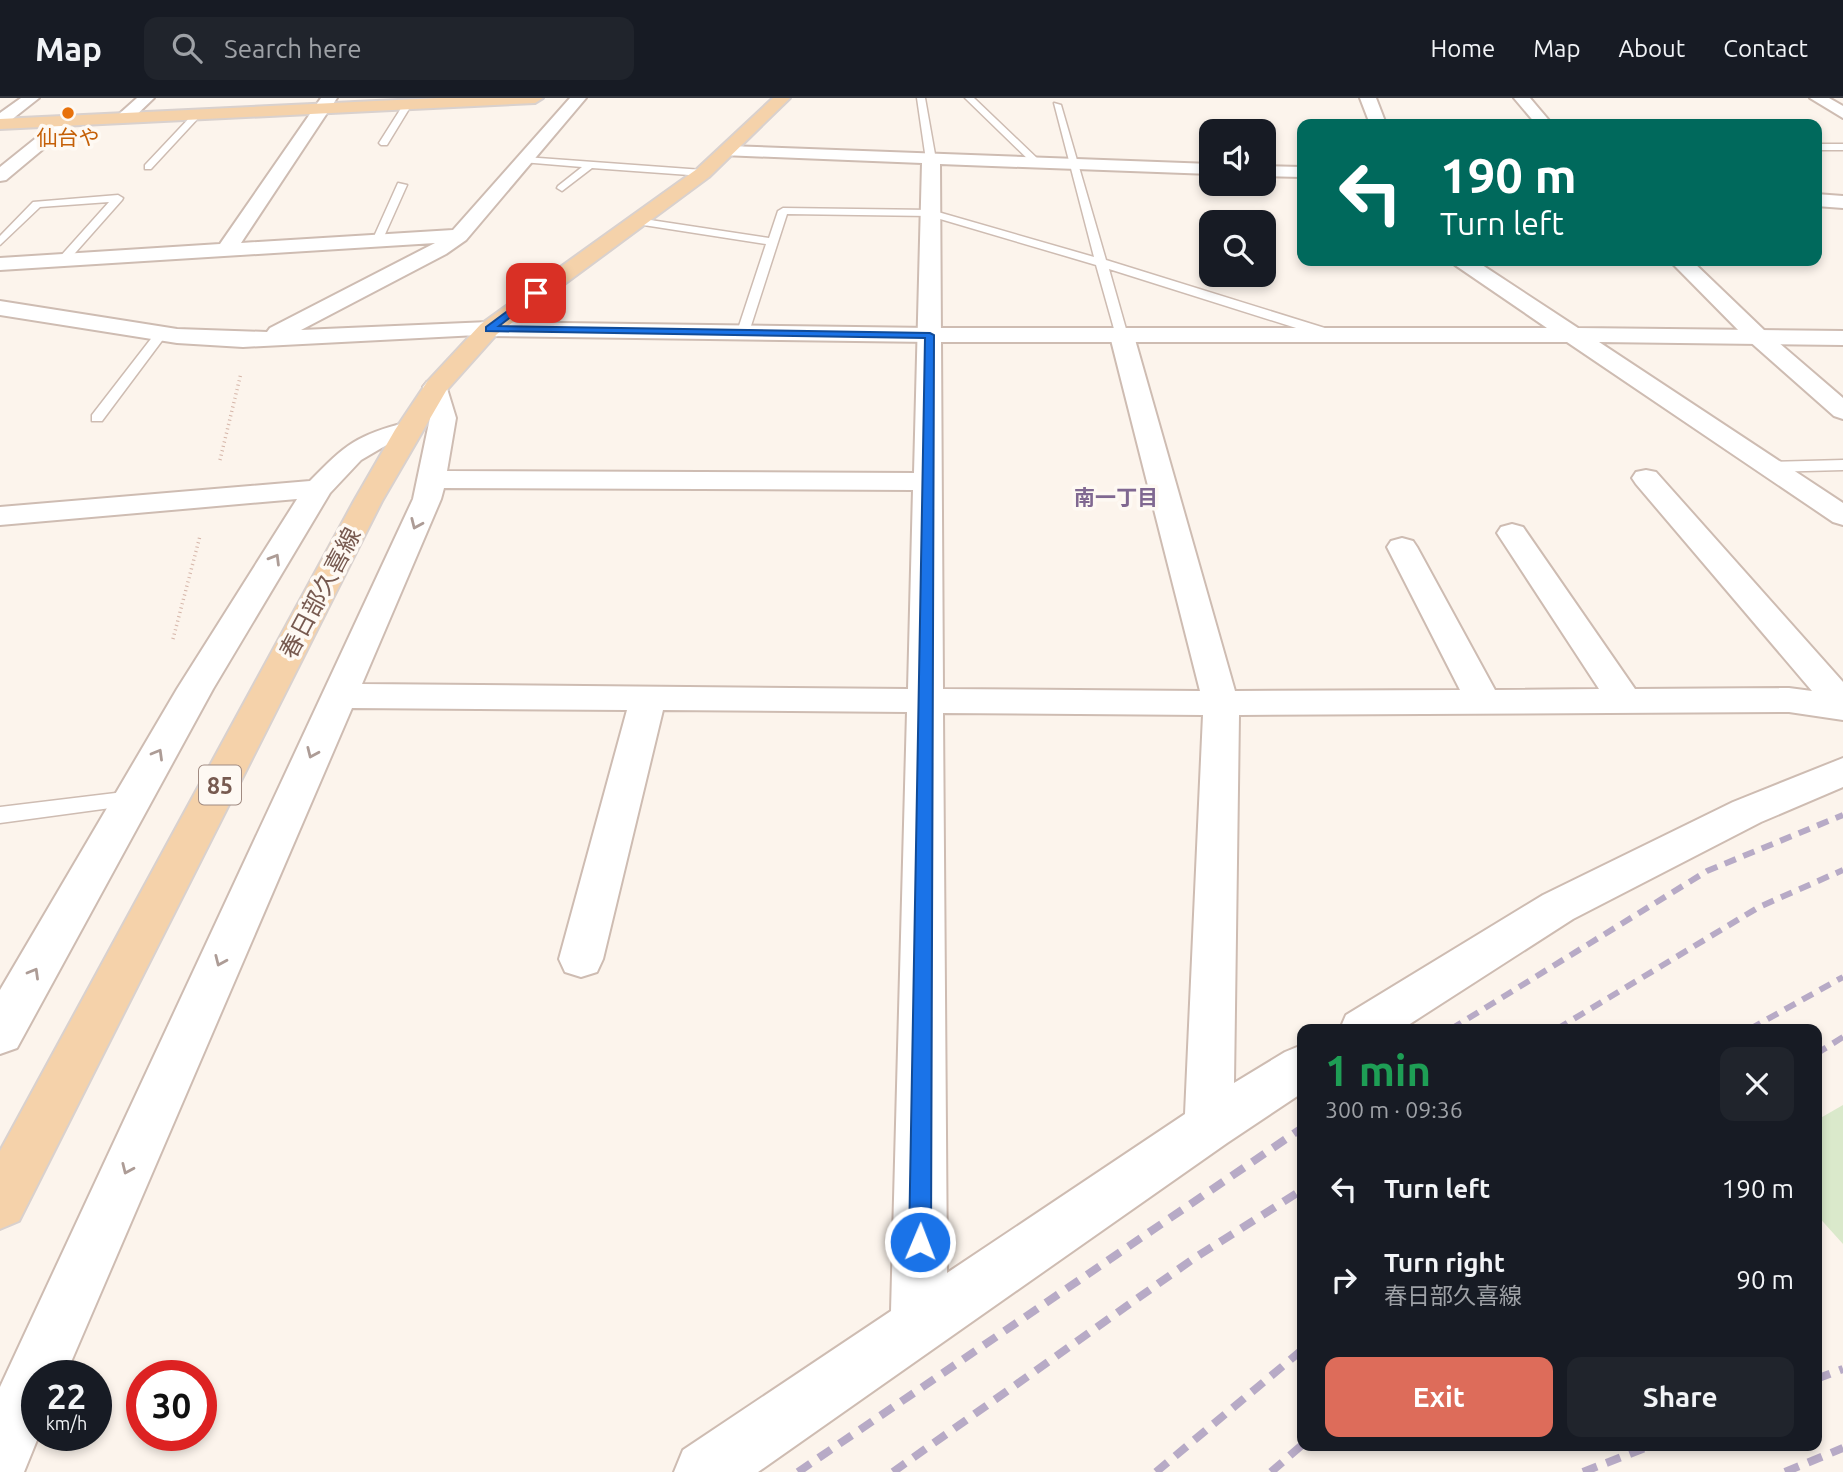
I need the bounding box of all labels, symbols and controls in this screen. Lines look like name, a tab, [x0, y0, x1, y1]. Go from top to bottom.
search box	[144, 17, 634, 80]
icon: search	[168, 29, 206, 67]
text: Map	[35, 30, 102, 67]
text: Search here	[224, 34, 362, 63]
text: Home	[1430, 35, 1495, 62]
text: Map	[1533, 35, 1580, 62]
text: About	[1618, 35, 1685, 62]
text: Contact	[1723, 35, 1808, 62]
marker: 仙台や	[60, 105, 76, 121]
map controls	[1199, 119, 1276, 287]
button: sound	[1199, 119, 1276, 196]
place label: 仙台や	[37, 125, 100, 149]
icon: left	[1325, 147, 1416, 238]
text: 190 m	[1440, 147, 1577, 202]
text: Turn left	[1440, 205, 1564, 241]
button: search	[1199, 210, 1276, 287]
pin	[506, 263, 566, 323]
icon: arrive	[517, 274, 555, 312]
district label: 南一丁目	[1074, 485, 1158, 509]
one-way arrow	[410, 516, 424, 529]
street label: 春日部久喜線	[274, 523, 366, 663]
one-way arrow	[266, 553, 279, 566]
one-way arrow	[306, 746, 320, 759]
one-way arrow	[150, 749, 163, 762]
road number: 85	[199, 765, 241, 804]
one-way arrow	[214, 954, 228, 966]
one-way arrow	[26, 968, 39, 981]
text: 1 min	[1325, 1047, 1431, 1094]
button: close	[1720, 1047, 1794, 1121]
text: 300 m · 09:36	[1325, 1097, 1463, 1122]
one-way arrow	[121, 1162, 135, 1174]
icon: left	[1325, 1170, 1363, 1208]
text: Turn left	[1384, 1174, 1490, 1203]
text: 190 m	[1722, 1174, 1794, 1203]
position arrow	[883, 1205, 957, 1279]
text: Turn right	[1384, 1248, 1505, 1277]
icon: right	[1325, 1261, 1363, 1299]
text: 90 m	[1736, 1265, 1794, 1294]
text: 春日部久喜線	[1384, 1283, 1522, 1308]
button: Exit	[1325, 1357, 1553, 1437]
button: Share	[1567, 1357, 1794, 1437]
speed limit sign: 30	[126, 1360, 217, 1451]
text: 22	[47, 1376, 86, 1416]
text: km/h	[46, 1413, 87, 1433]

